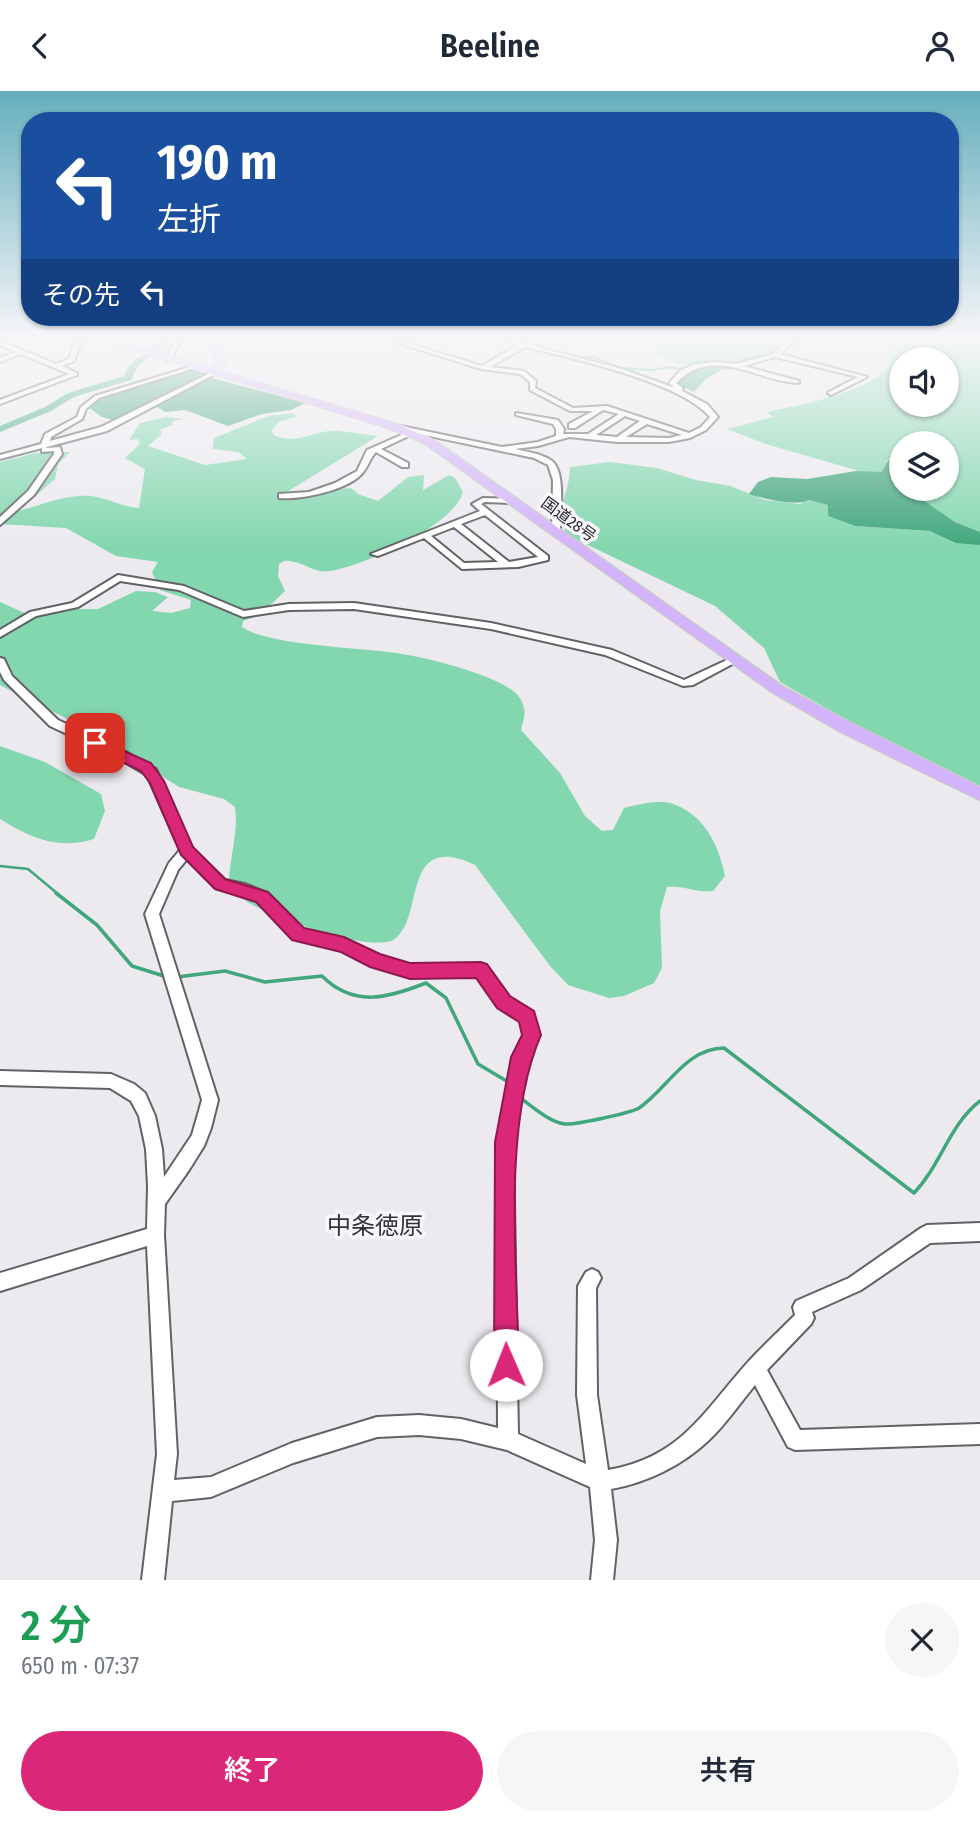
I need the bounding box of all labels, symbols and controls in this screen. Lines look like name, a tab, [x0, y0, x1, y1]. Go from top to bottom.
icon: back	[21, 27, 59, 65]
text: Beeline	[440, 27, 540, 65]
icon: person	[921, 27, 959, 65]
text: 190 m	[157, 133, 277, 192]
icon: left	[42, 140, 133, 231]
text: 左折	[157, 200, 221, 238]
icon: left	[134, 273, 172, 311]
text: その先	[42, 280, 120, 311]
map controls	[889, 347, 959, 501]
button: sound	[889, 347, 959, 417]
button: layers	[889, 431, 959, 501]
street label: 国道28号	[538, 493, 600, 546]
pin	[65, 713, 125, 773]
icon: arrive	[76, 724, 114, 762]
district label: 中条徳原	[327, 1212, 423, 1240]
position arrow	[469, 1328, 543, 1402]
text: 2 分	[21, 1601, 91, 1651]
button: close	[885, 1603, 959, 1677]
text: 650 m · 07:37	[21, 1652, 139, 1680]
button: 終了	[21, 1731, 483, 1811]
button: 共有	[497, 1731, 959, 1811]

